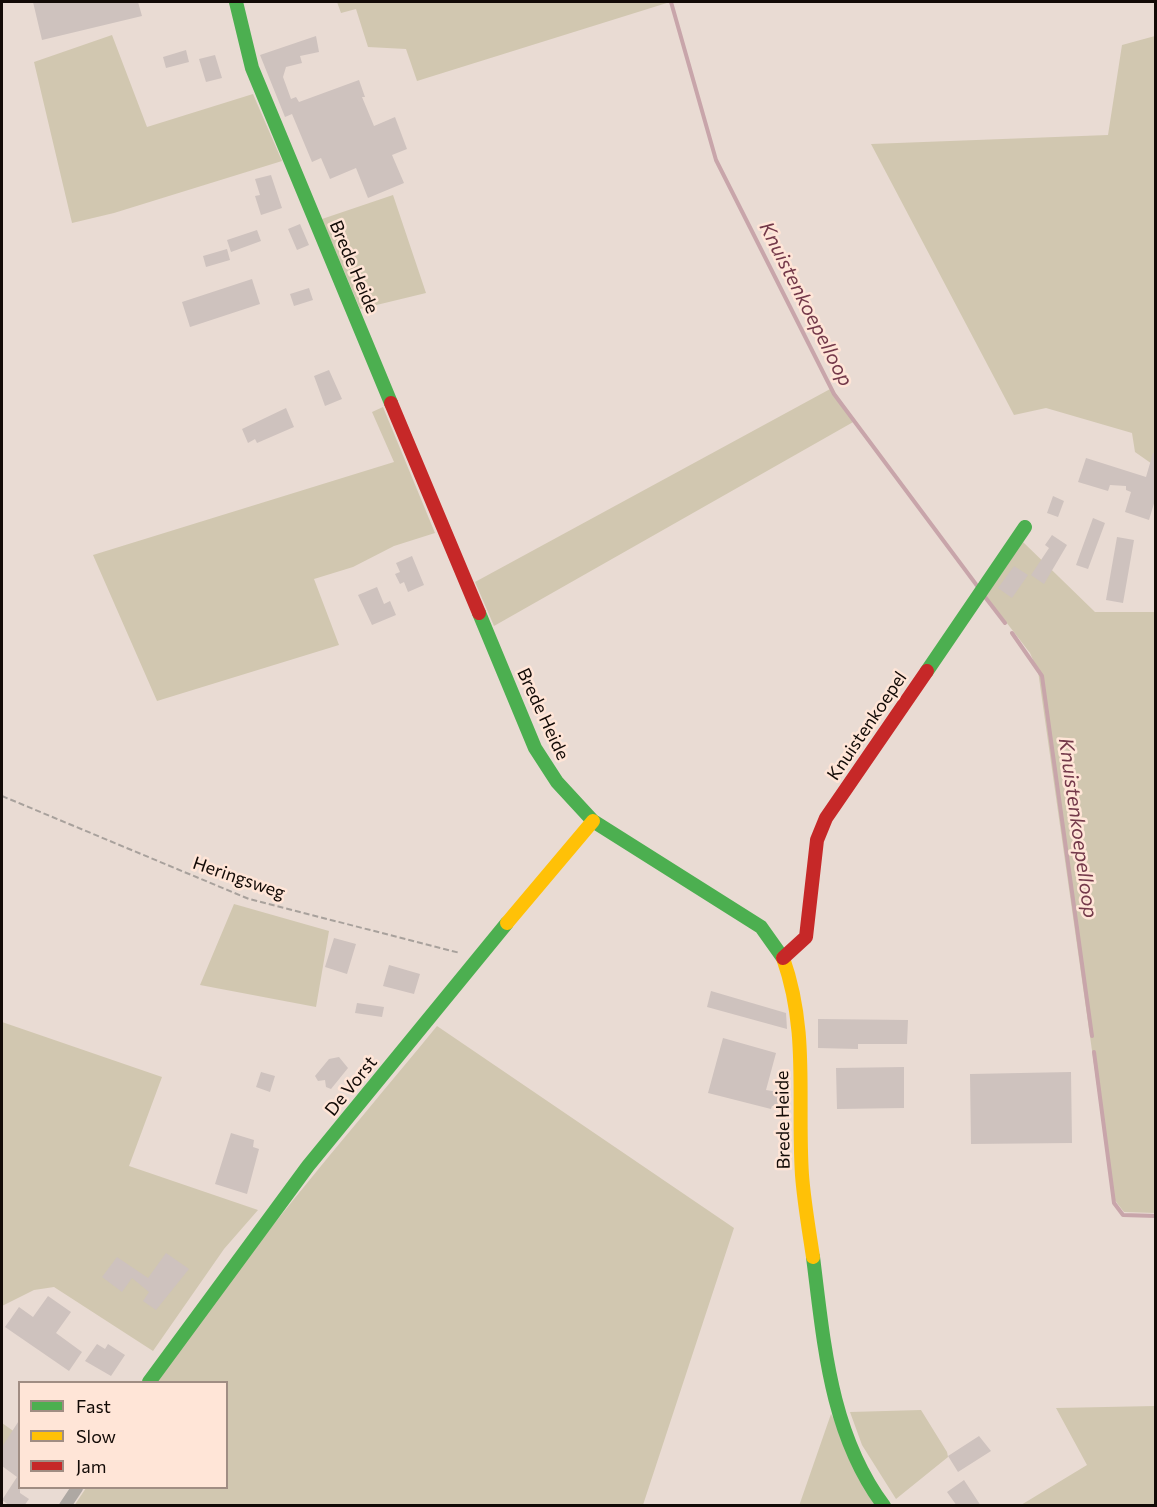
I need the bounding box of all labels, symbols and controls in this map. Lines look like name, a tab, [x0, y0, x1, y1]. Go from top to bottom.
street label: Brede Heide	[325, 217, 383, 317]
water label: Knuistenkoepelloop	[754, 218, 858, 390]
street label: Brede Heide	[512, 665, 574, 763]
street label: Knuistenkoepel	[823, 667, 911, 785]
water label: Knuistenkoepelloop	[1053, 736, 1103, 920]
street label: Heringsweg	[190, 852, 288, 904]
street label: De Vorst	[320, 1052, 382, 1120]
street label: Brede Heide	[771, 1070, 795, 1170]
legend	[18, 1381, 228, 1489]
text: Fast	[76, 1395, 111, 1417]
text: Slow	[76, 1425, 116, 1447]
text: Jam	[76, 1455, 106, 1477]

